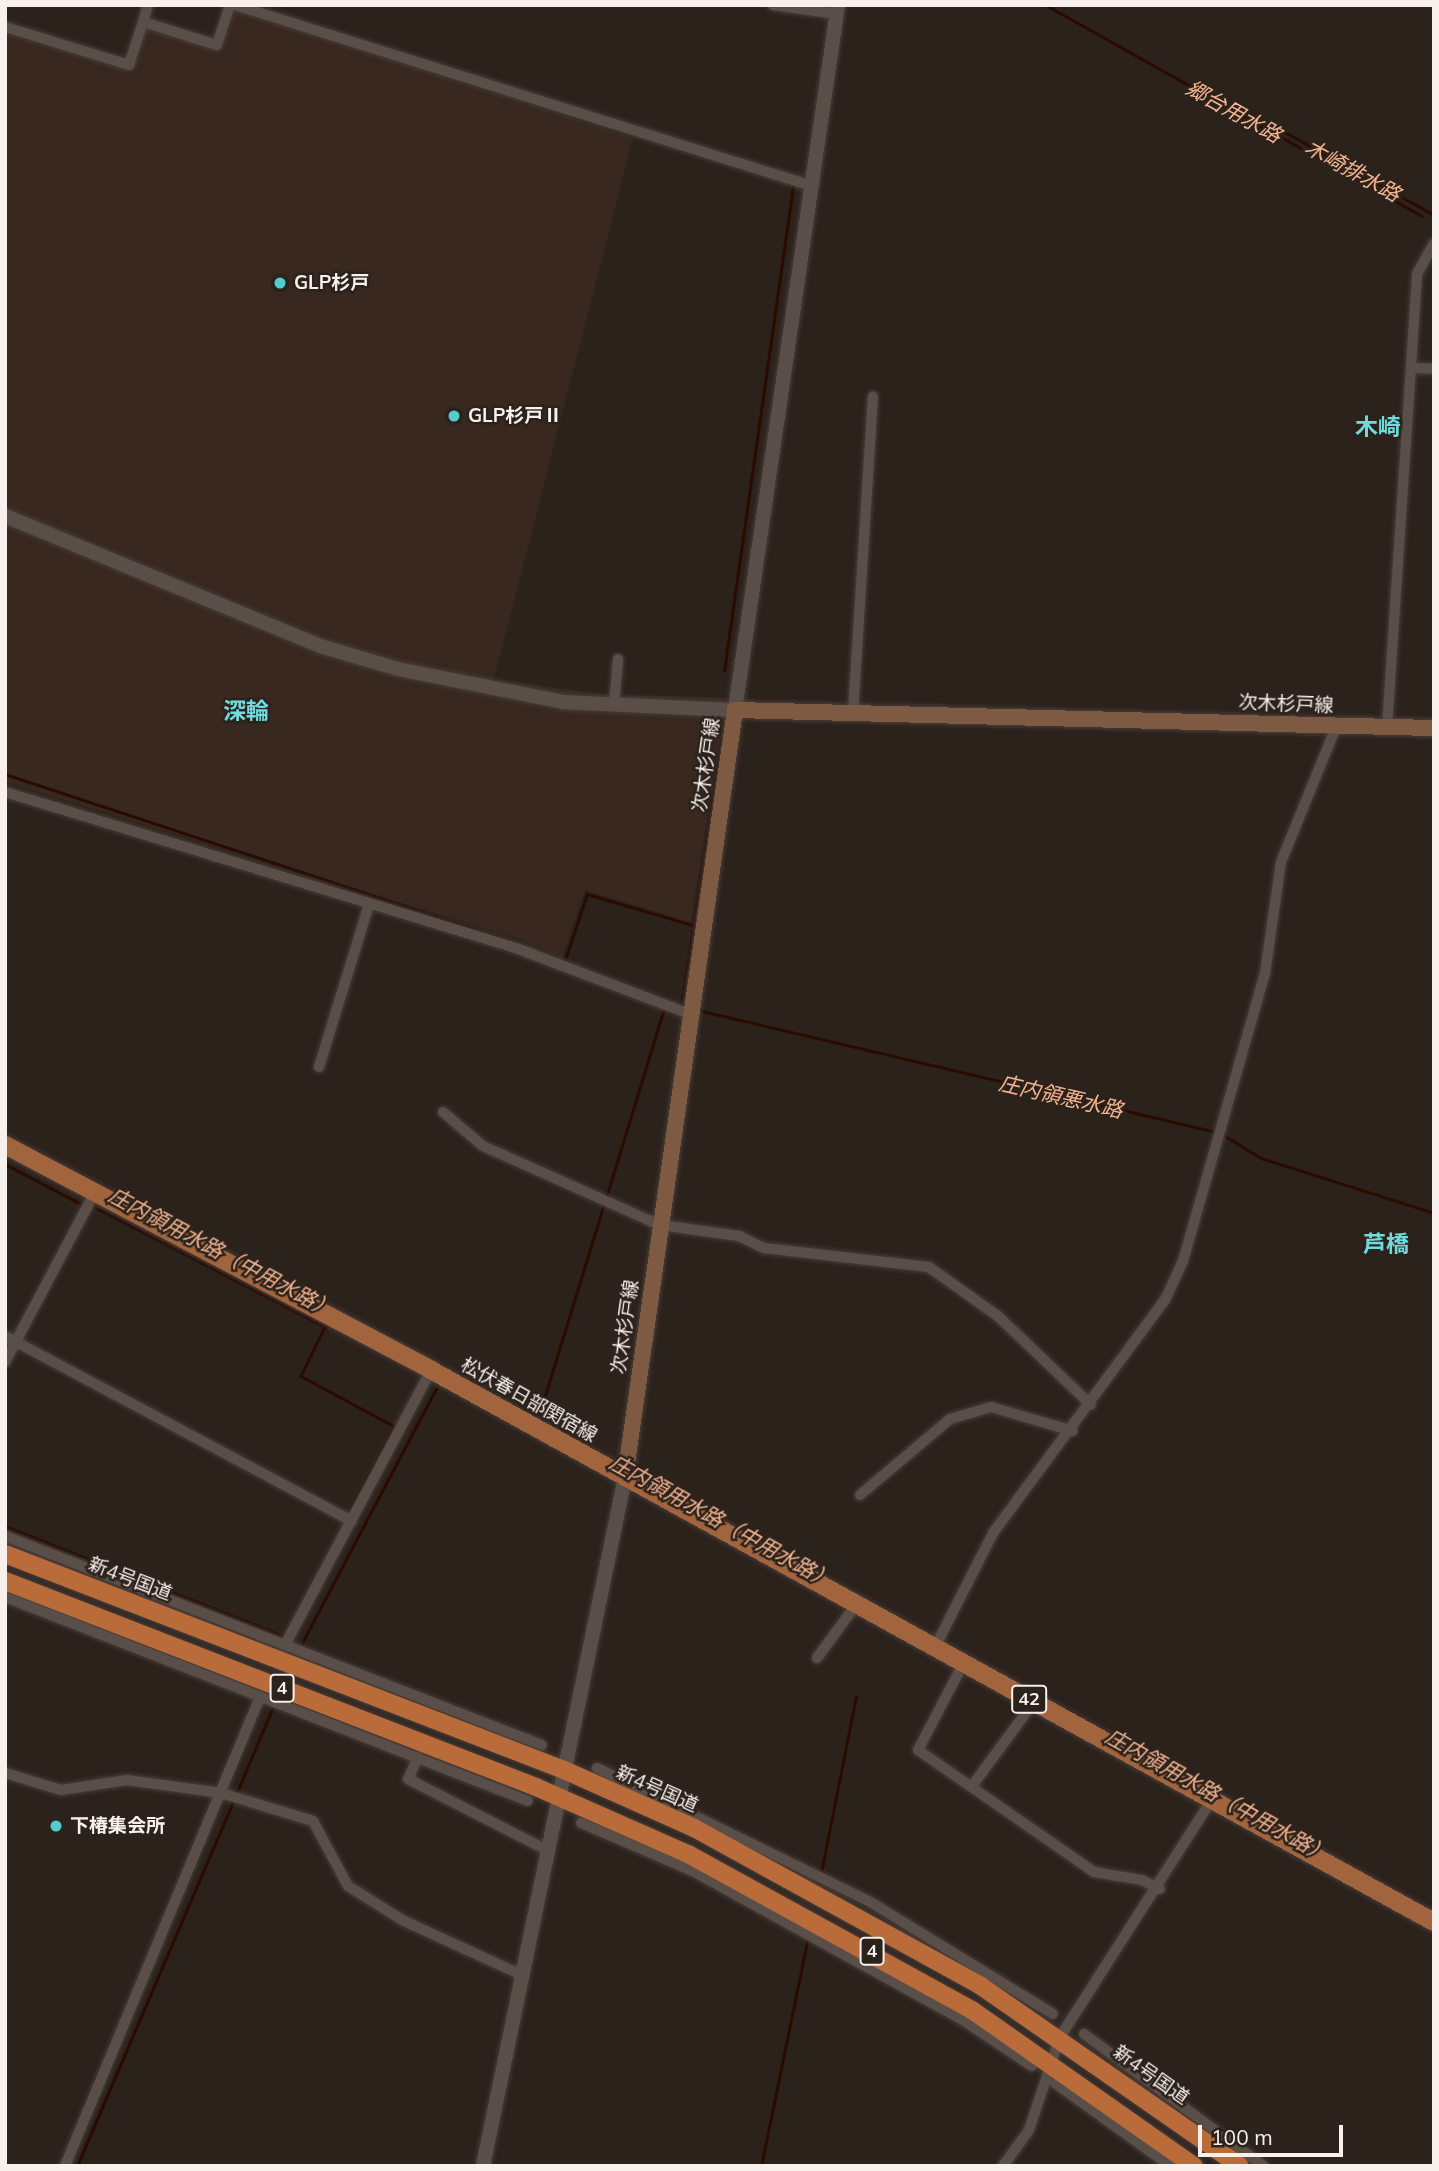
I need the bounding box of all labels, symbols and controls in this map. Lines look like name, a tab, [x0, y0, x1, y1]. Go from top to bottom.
water label: 郷台用水路	[1182, 75, 1286, 147]
water label: 木崎排水路	[1301, 134, 1405, 206]
place label: GLP杉戸	[294, 272, 369, 294]
marker: GLP杉戸	[272, 275, 288, 291]
place label: GLP杉戸Ⅱ	[468, 405, 562, 427]
marker: GLP杉戸Ⅱ	[446, 408, 462, 424]
district label: 木崎	[1355, 413, 1401, 441]
street label: 次木杉戸線	[1238, 691, 1334, 717]
district label: 深輪	[223, 697, 269, 725]
street label: 次木杉戸線	[688, 716, 724, 814]
water label: 庄内領悪水路	[997, 1070, 1125, 1122]
water label: 庄内領用水路（中用水路）	[105, 1182, 339, 1322]
district label: 芦橋	[1363, 1230, 1409, 1258]
street label: 次木杉戸線	[607, 1278, 643, 1376]
street label: 松伏春日部関宿線	[457, 1353, 601, 1447]
water label: 庄内領用水路（中用水路）	[606, 1449, 838, 1593]
street label: 新4号国道	[85, 1553, 175, 1605]
road number: 4	[268, 1674, 296, 1702]
road number: 42	[1010, 1684, 1048, 1714]
water label: 庄内領用水路（中用水路）	[1102, 1723, 1334, 1867]
street label: 新4号国道	[612, 1761, 702, 1817]
place label: 下椿集会所	[70, 1815, 165, 1837]
marker: 下椿集会所	[48, 1818, 64, 1834]
road number: 4	[858, 1937, 886, 1966]
street label: 新4号国道	[1109, 2041, 1193, 2109]
scale bar	[1201, 2112, 1346, 2156]
text: 100 m	[1211, 2124, 1273, 2150]

